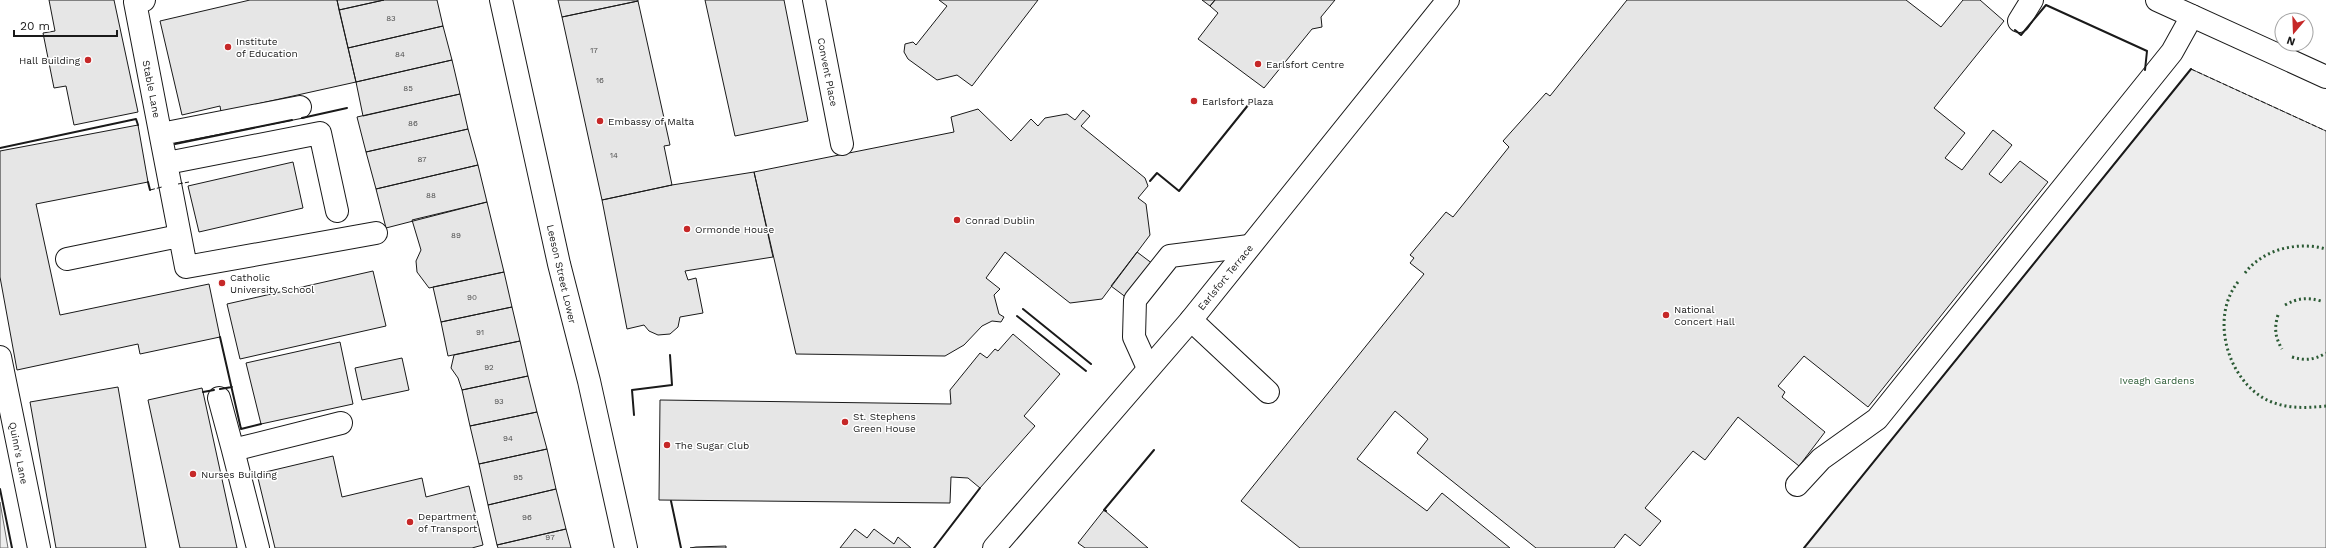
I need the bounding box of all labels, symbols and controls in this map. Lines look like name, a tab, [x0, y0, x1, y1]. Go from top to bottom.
scale bar	[14, 12, 117, 38]
north arrow	[2274, 12, 2314, 52]
house number: 83	[386, 14, 396, 23]
text: 20 m	[20, 19, 50, 33]
text: N	[2285, 34, 2297, 48]
place label: Institute of Education	[236, 36, 298, 59]
street label: Convent Place	[815, 37, 840, 108]
marker: Institute of Education	[223, 42, 233, 52]
house number: 17	[590, 46, 598, 55]
house number: 84	[395, 50, 405, 59]
place label: Hall Building	[19, 55, 81, 66]
marker: Hall Building	[83, 55, 93, 65]
street label: Stable Lane	[141, 59, 163, 119]
marker: Earlsfort Centre	[1253, 59, 1263, 69]
place label: Earlsfort Centre	[1266, 59, 1344, 70]
house number: 16	[596, 76, 604, 85]
house number: 85	[403, 84, 413, 93]
marker: Earlsfort Plaza	[1189, 96, 1199, 106]
place label: Earlsfort Plaza	[1202, 96, 1274, 107]
marker: Embassy of Malta	[595, 116, 605, 126]
place label: Embassy of Malta	[608, 116, 694, 127]
house number: 86	[408, 119, 418, 128]
house number: 14	[610, 151, 618, 160]
house number: 87	[417, 155, 427, 164]
house number: 88	[426, 191, 436, 200]
marker: Conrad Dublin	[952, 215, 962, 225]
place label: Conrad Dublin	[965, 215, 1035, 226]
street label: Leeson Street Lower	[545, 223, 578, 325]
marker: Ormonde House	[682, 224, 692, 234]
place label: Ormonde House	[695, 224, 774, 235]
house number: 89	[451, 231, 461, 240]
street label: Earlsfort Terrace	[1196, 242, 1255, 312]
place label: Catholic University School	[230, 272, 314, 295]
marker: Catholic University School	[217, 278, 227, 288]
house number: 90	[467, 293, 477, 302]
place label: National Concert Hall	[1674, 304, 1735, 327]
marker: National Concert Hall	[1661, 310, 1671, 320]
house number: 91	[476, 328, 484, 337]
house number: 92	[484, 363, 494, 372]
park label: Iveagh Gardens	[2120, 375, 2194, 386]
house number: 93	[494, 397, 504, 406]
place label: St. Stephens Green House	[853, 411, 916, 434]
marker: St. Stephens Green House	[840, 417, 850, 427]
street label: Quinn's Lane	[7, 421, 30, 485]
house number: 94	[503, 434, 513, 443]
marker: The Sugar Club	[662, 440, 672, 450]
place label: The Sugar Club	[675, 440, 749, 451]
marker: Nurses Building	[188, 469, 198, 479]
place label: Nurses Building	[201, 469, 278, 480]
house number: 95	[513, 473, 523, 482]
place label: Department of Transport	[418, 511, 478, 534]
house number: 96	[522, 513, 532, 522]
marker: Department of Transport	[405, 517, 415, 527]
house number: 97	[545, 533, 555, 542]

